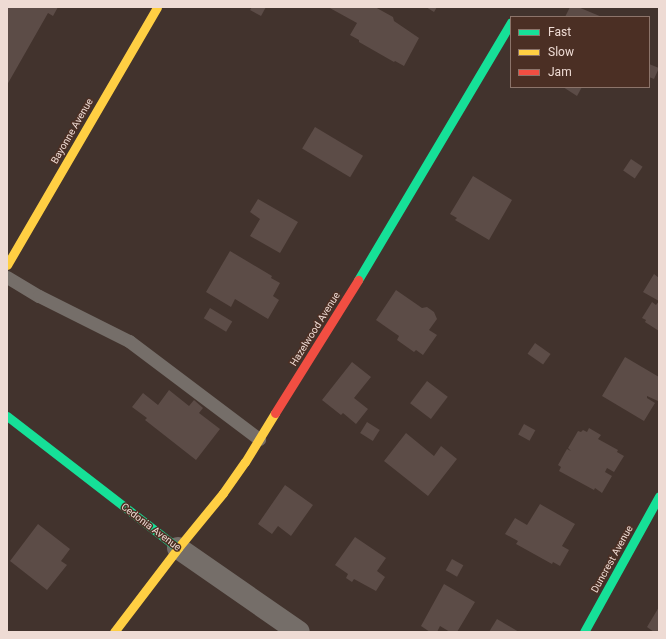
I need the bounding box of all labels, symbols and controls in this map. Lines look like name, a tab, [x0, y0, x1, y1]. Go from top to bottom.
legend	[510, 16, 650, 88]
text: Fast	[548, 25, 571, 39]
text: Slow	[548, 45, 574, 59]
text: Jam	[548, 65, 572, 79]
street label: Bayonne Avenue	[48, 96, 96, 166]
street label: Hazelwood Avenue	[287, 290, 343, 368]
street label: Cedonia Avenue	[119, 501, 183, 553]
street label: Duncrest Avenue	[589, 523, 635, 595]

